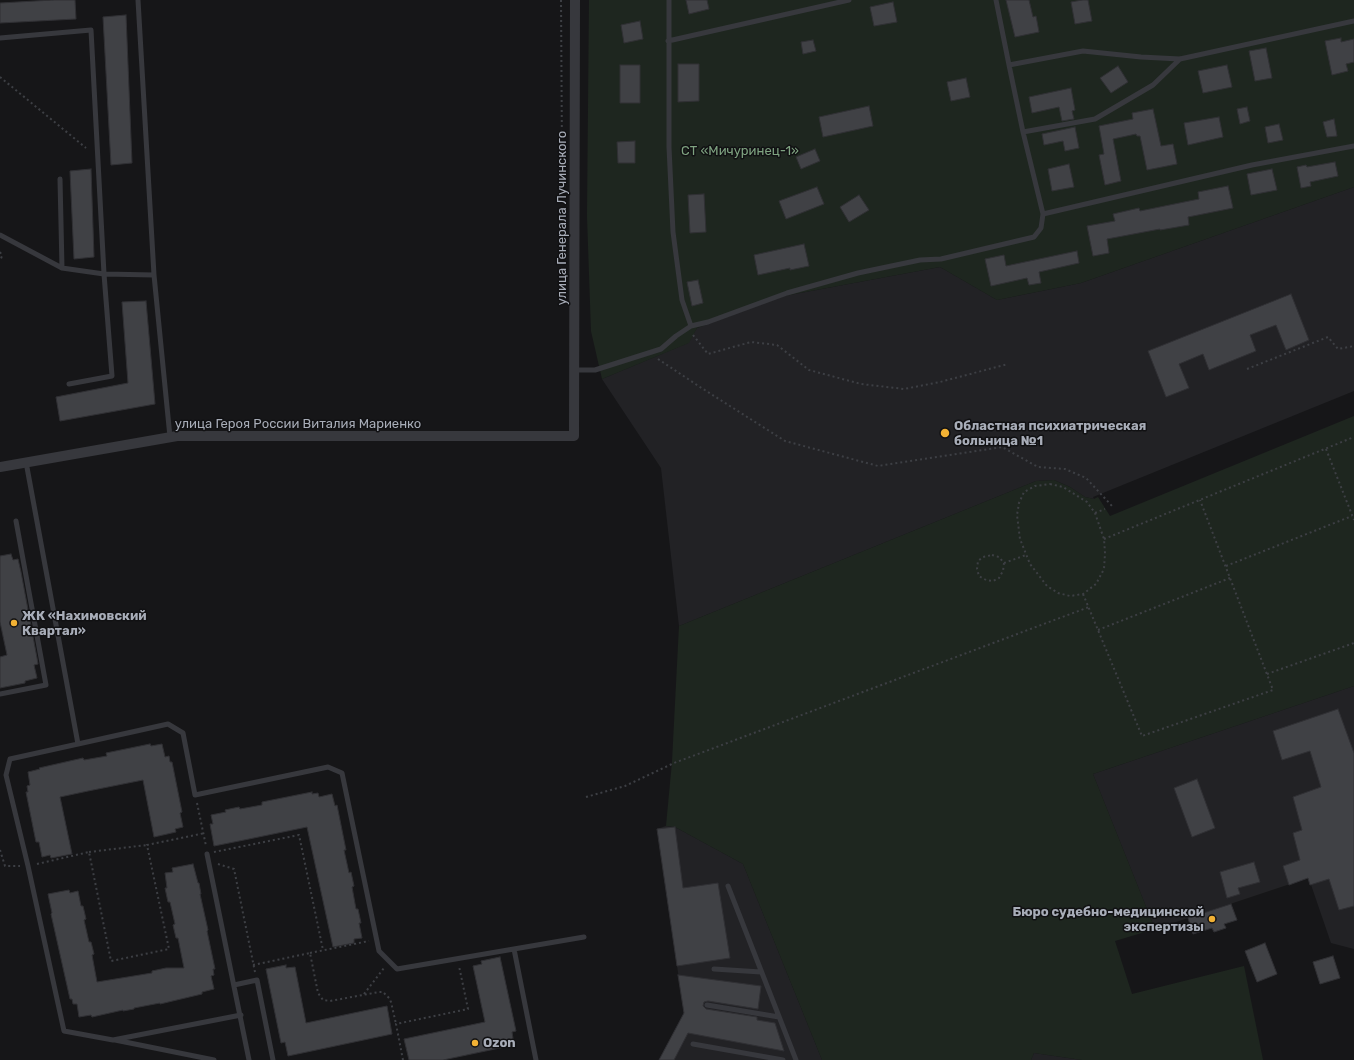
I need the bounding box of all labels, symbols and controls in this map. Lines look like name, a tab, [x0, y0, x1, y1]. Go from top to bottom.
street label: улица Генерала Лучинского	[554, 131, 570, 305]
park label: СТ «Мичуринец-1»	[681, 143, 799, 159]
street label: улица Героя России Виталия Мариенко	[175, 416, 421, 432]
place label: Областная психиатрическая больница №1	[954, 418, 1146, 449]
marker: Областная психиатрическая больница №1	[939, 427, 951, 439]
place label: ЖК «Нахимовский Квартал»	[22, 608, 147, 639]
marker: ЖК «Нахимовский Квартал»	[9, 618, 19, 628]
place label: Бюро судебно-медицинской экспертизы	[1013, 904, 1204, 935]
marker: Бюро судебно-медицинской экспертизы	[1207, 914, 1217, 924]
place label: Ozon	[483, 1035, 516, 1051]
marker: Ozon	[470, 1038, 480, 1048]

